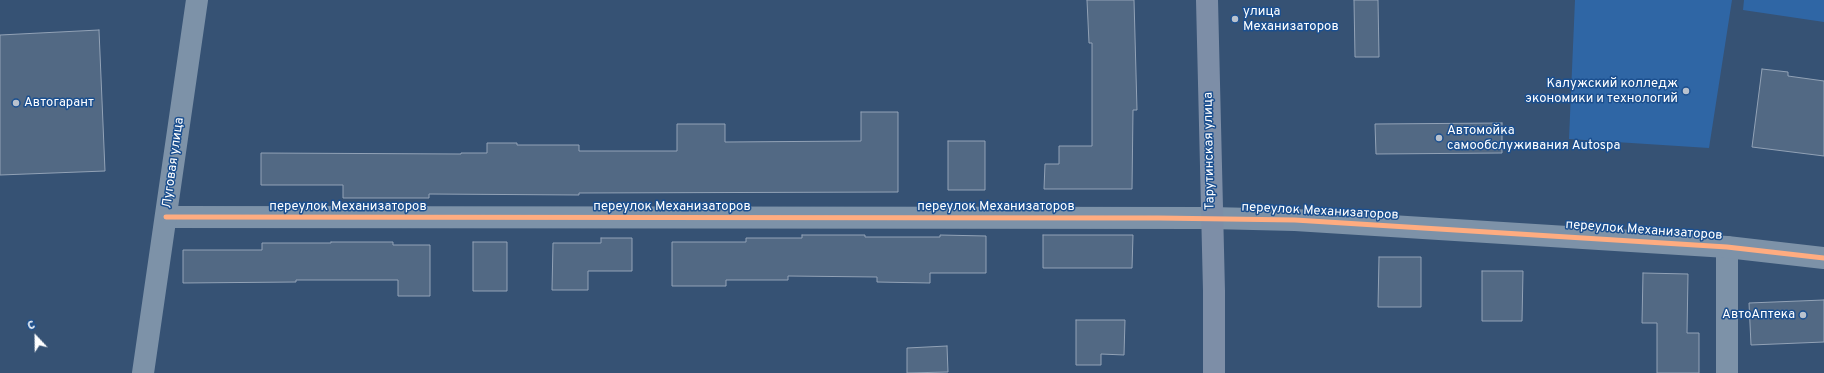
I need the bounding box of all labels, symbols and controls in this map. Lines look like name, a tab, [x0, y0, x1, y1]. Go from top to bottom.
place label: улица Механизаторов	[1243, 4, 1339, 35]
marker: улица Механизаторов	[1230, 14, 1240, 24]
place label: Калужский колледж экономики и технологий	[1525, 76, 1678, 107]
marker: Калужский колледж экономики и технологий	[1681, 86, 1691, 96]
street label: Тарутинская улица	[1201, 92, 1219, 210]
place label: Автогарант	[24, 95, 94, 111]
marker: Автогарант	[11, 98, 21, 108]
street label: Луговая улица	[160, 116, 188, 210]
place label: Автомойка самообслуживания Autospa	[1447, 123, 1620, 154]
marker: Автомойка самообслуживания Autospa	[1434, 133, 1444, 143]
street label: переулок Механизаторов	[269, 199, 427, 215]
street label: переулок Механизаторов	[593, 199, 751, 215]
street label: переулок Механизаторов	[917, 199, 1075, 215]
street label: переулок Механизаторов	[1241, 200, 1399, 224]
street label: переулок Механизаторов	[1565, 218, 1723, 244]
place label: АвтоАптека	[1722, 307, 1795, 323]
marker: АвтоАптека	[1798, 310, 1808, 320]
north arrow	[16, 317, 56, 357]
text: С	[26, 318, 37, 334]

